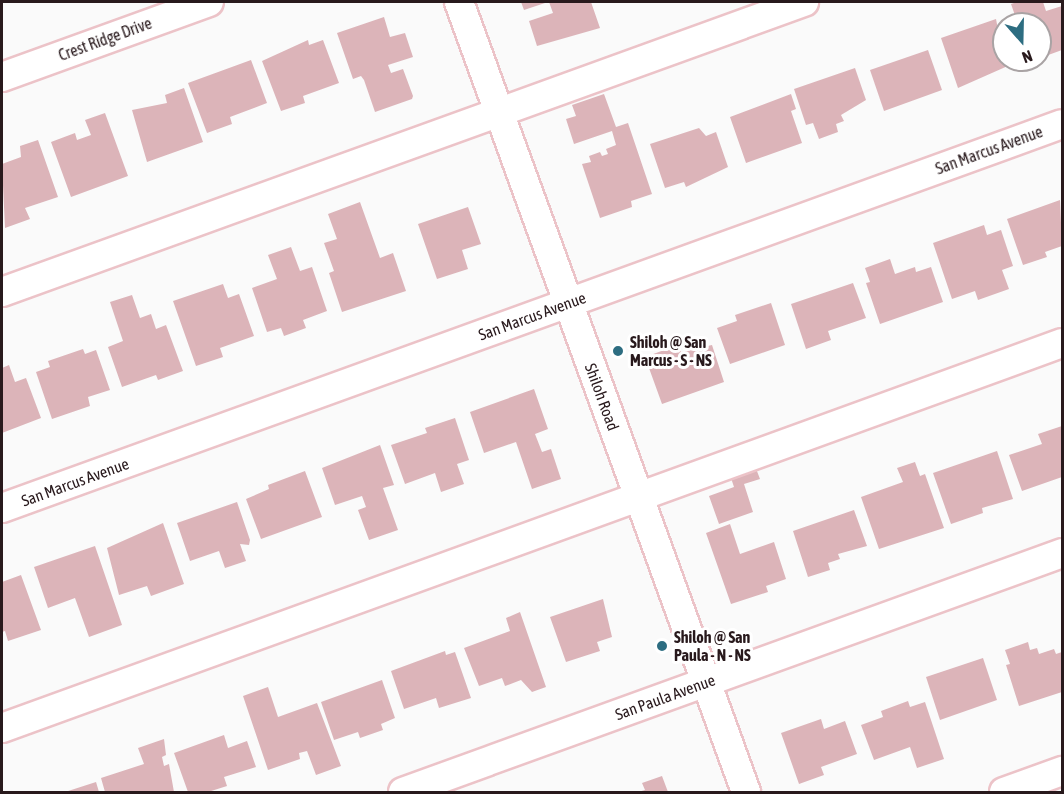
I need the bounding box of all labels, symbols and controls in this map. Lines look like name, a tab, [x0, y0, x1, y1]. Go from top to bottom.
north arrow	[992, 12, 1052, 72]
street label: Crest Ridge Drive	[56, 13, 154, 65]
text: N	[1020, 47, 1035, 67]
street label: San Marcus Avenue	[933, 122, 1045, 178]
street label: San Marcus Avenue	[476, 288, 588, 344]
place label: Shiloh @ San Marcus - S - NS	[630, 332, 712, 370]
marker: Shiloh @ San Marcus - S - NS	[611, 344, 625, 358]
street label: Shiloh Road	[581, 361, 623, 433]
street label: San Marcus Avenue	[19, 454, 131, 510]
place label: Shiloh @ San Paula - N - NS	[674, 627, 751, 665]
marker: Shiloh @ San Paula - N - NS	[655, 639, 669, 653]
street label: San Paula Avenue	[612, 670, 718, 724]

